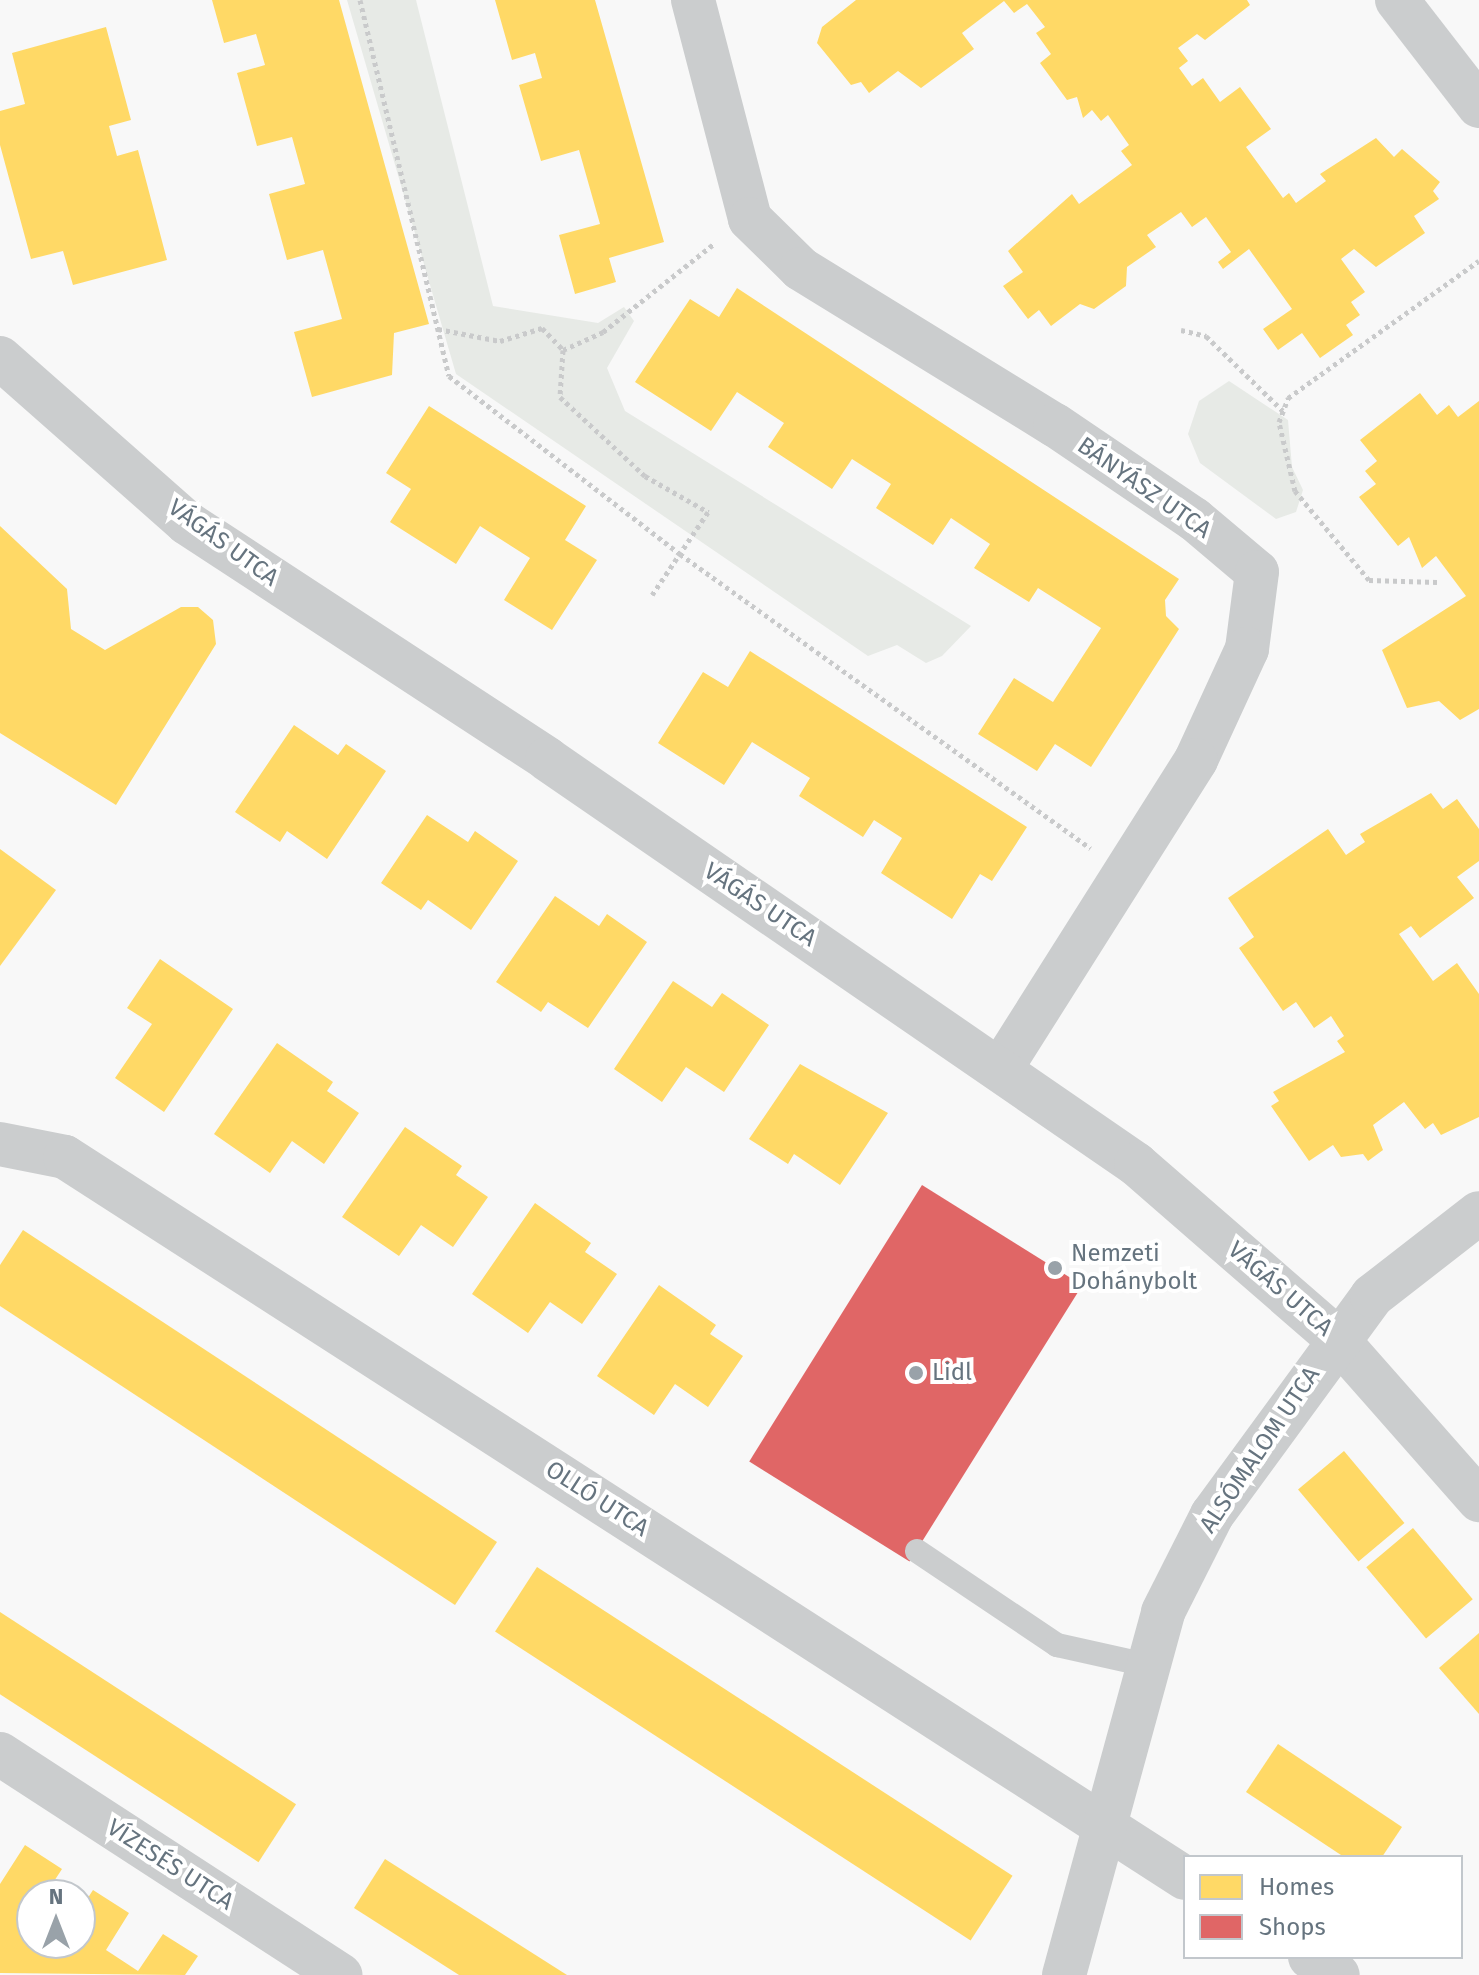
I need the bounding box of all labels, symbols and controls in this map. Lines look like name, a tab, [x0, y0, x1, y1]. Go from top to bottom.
street label: BÁNYÁSZ UTCA	[1072, 431, 1216, 545]
street label: VÁGÁS UTCA	[162, 493, 284, 593]
street label: VÁGÁS UTCA	[698, 857, 822, 953]
street label: VÁGÁS UTCA	[1222, 1236, 1338, 1342]
place label: Nemzeti Dohánybolt	[1071, 1240, 1197, 1296]
marker: Nemzeti Dohánybolt	[1046, 1259, 1064, 1277]
place label: Lidl	[932, 1359, 972, 1387]
street label: ALSÓMALOM UTCA	[1194, 1361, 1326, 1539]
marker: Lidl	[907, 1364, 925, 1382]
street label: OLLÓ UTCA	[540, 1455, 654, 1543]
street label: VÍZESÉS UTCA	[101, 1813, 239, 1917]
legend	[1183, 1855, 1463, 1959]
text: Homes	[1259, 1873, 1334, 1901]
north arrow	[16, 1879, 96, 1959]
text: N	[49, 1883, 63, 1910]
text: Shops	[1259, 1913, 1326, 1941]

